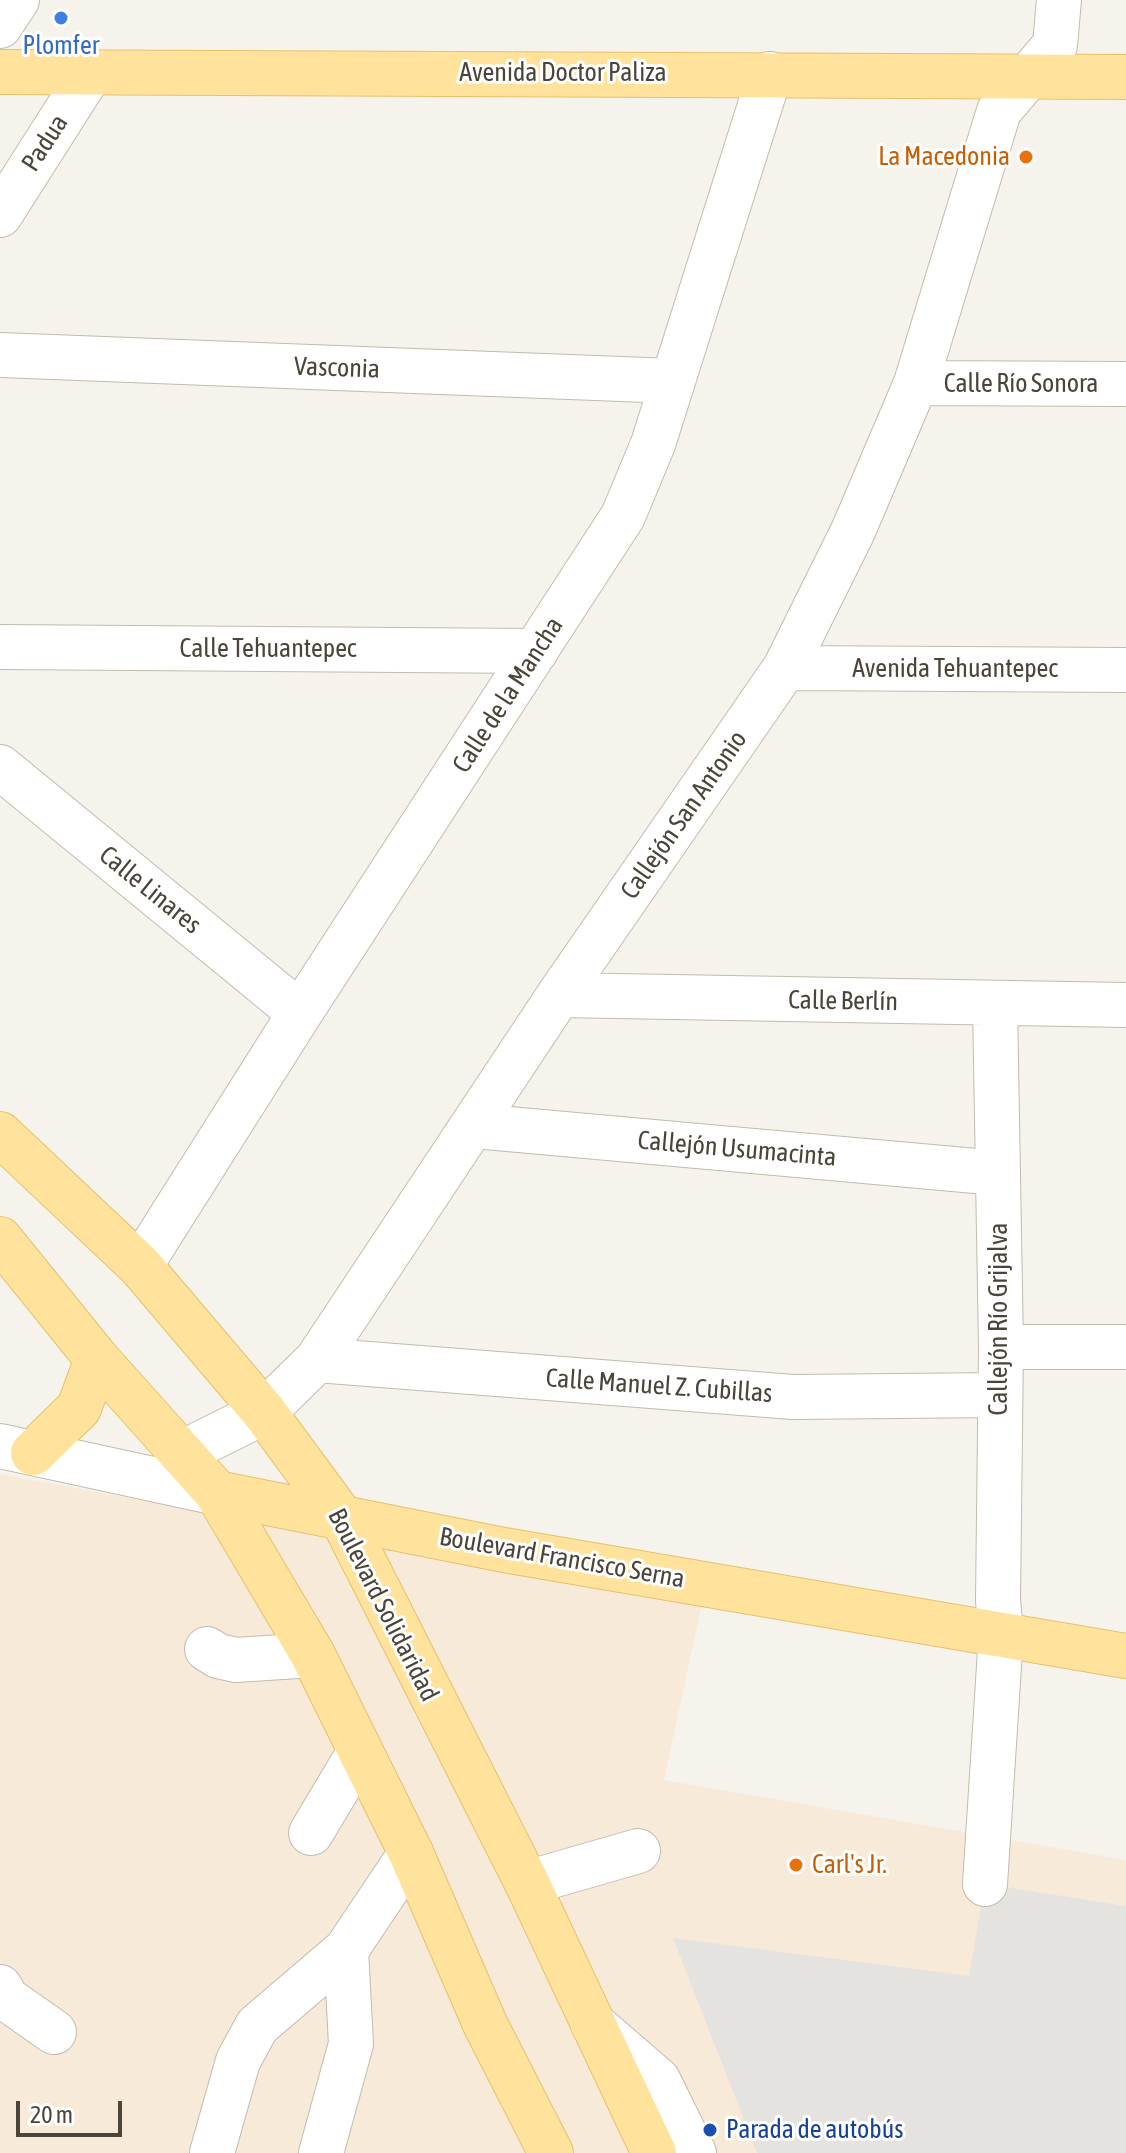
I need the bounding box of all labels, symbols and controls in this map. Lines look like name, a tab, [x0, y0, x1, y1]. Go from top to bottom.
marker: Plomfer	[52, 9, 70, 27]
place label: Plomfer	[23, 30, 99, 62]
street label: Avenida Doctor Paliza	[459, 57, 667, 89]
street label: Padua	[15, 109, 75, 177]
place label: La Macedonia	[878, 141, 1010, 173]
marker: La Macedonia	[1017, 148, 1035, 166]
street label: Vasconia	[294, 351, 380, 385]
street label: Calle Río Sonora	[944, 368, 1098, 400]
street label: Calle de la Mancha	[446, 611, 570, 779]
street label: Calle Tehuantepec	[180, 633, 356, 665]
street label: Avenida Tehuantepec	[852, 653, 1058, 685]
street label: Callejón San Antonio	[614, 725, 754, 905]
street label: Calle Linares	[93, 839, 207, 941]
street label: Calle Berlín	[788, 984, 898, 1018]
street label: Callejón Usumacinta	[636, 1125, 838, 1173]
street label: Callejón Río Grijalva	[983, 1223, 1015, 1415]
street label: Calle Manuel Z. Cubillas	[545, 1363, 773, 1409]
street label: Boulevard Solidaridad	[321, 1503, 445, 1707]
street label: Boulevard Francisco Serna	[437, 1521, 687, 1595]
place label: Carl's Jr.	[812, 1849, 887, 1881]
marker: Carl's Jr.	[787, 1856, 805, 1874]
scale bar	[20, 2085, 126, 2135]
text: 20 m	[30, 2101, 73, 2128]
place label: Parada de autobús	[726, 2114, 903, 2146]
marker: Parada de autobús	[701, 2121, 719, 2139]

